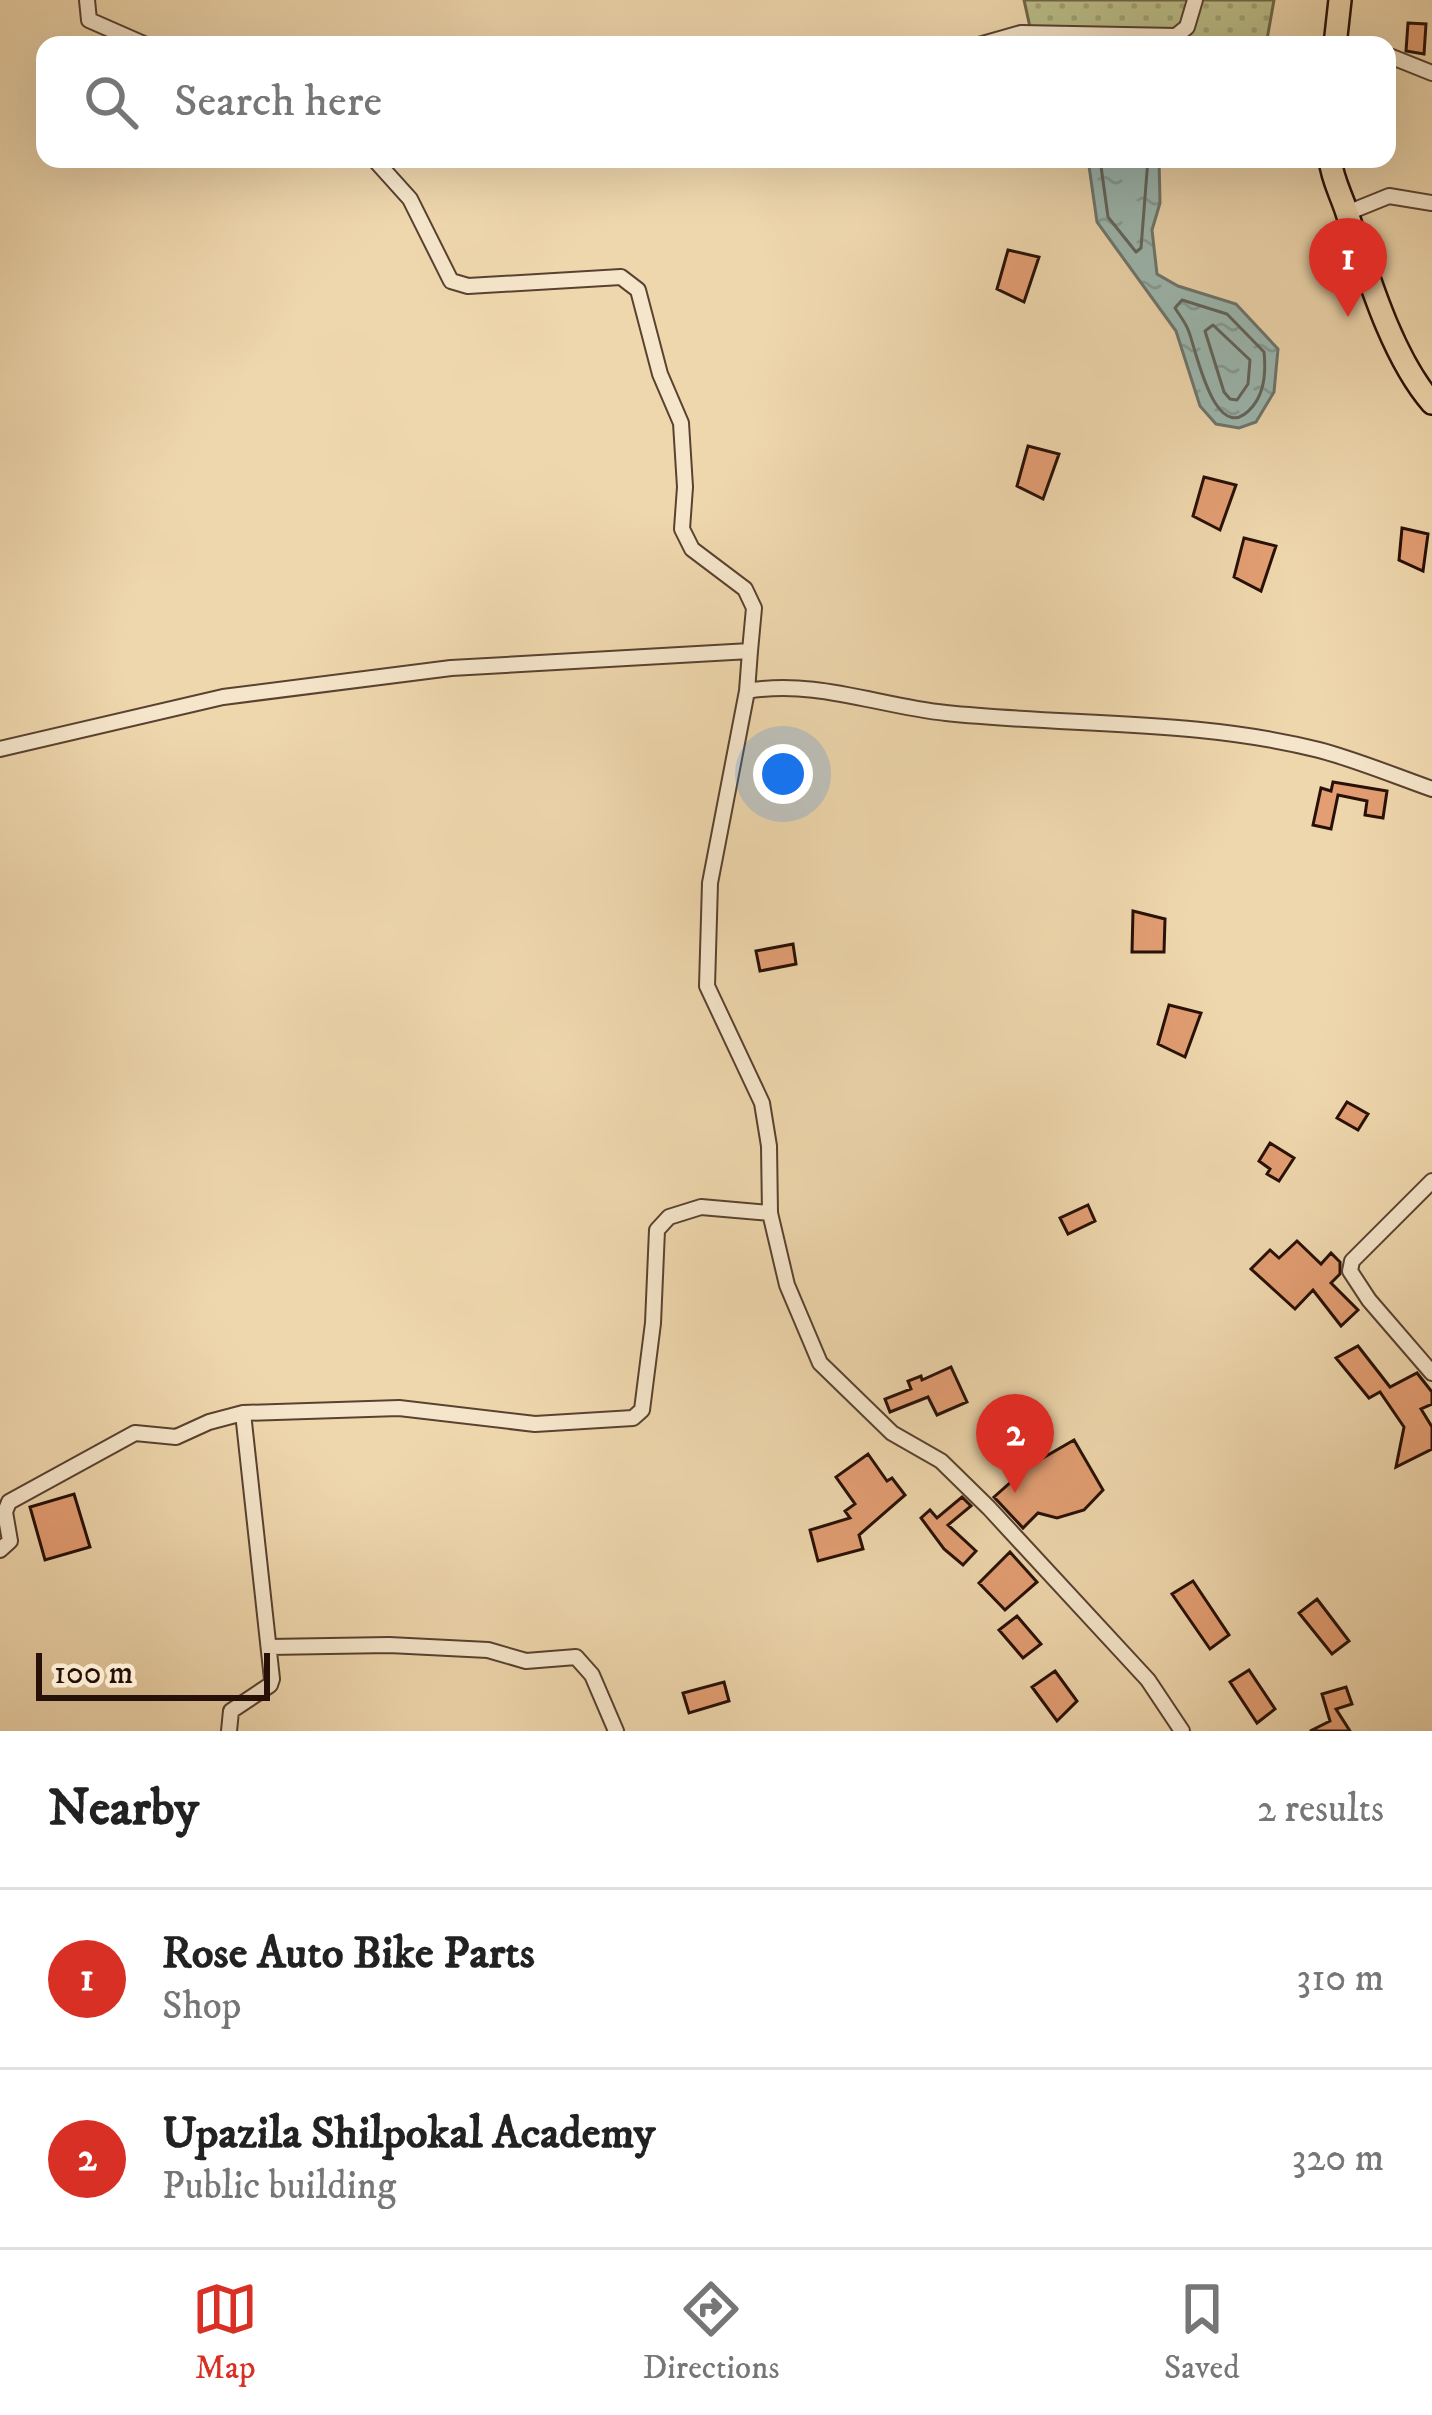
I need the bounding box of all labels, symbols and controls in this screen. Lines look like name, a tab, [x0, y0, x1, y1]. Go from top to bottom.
search box	[36, 36, 1396, 168]
icon: search	[78, 69, 144, 135]
text: Search here	[174, 74, 382, 130]
pin: 1	[1309, 218, 1387, 317]
your location	[753, 744, 813, 804]
pin: 2	[976, 1394, 1054, 1493]
scale bar	[36, 1647, 270, 1700]
text: 100 m	[54, 1653, 133, 1694]
text: Nearby	[48, 1777, 199, 1841]
text: 2 results	[1257, 1785, 1384, 1834]
text: Rose Auto Bike Parts	[162, 1926, 535, 1982]
text: 1	[80, 1954, 94, 2003]
text: 310 m	[1297, 1954, 1384, 2003]
text: Shop	[162, 1982, 241, 2031]
text: Upazila Shilpokal Academy	[162, 2106, 655, 2162]
text: 2	[77, 2134, 97, 2183]
text: 320 m	[1292, 2134, 1384, 2183]
text: Public building	[162, 2162, 396, 2211]
tab: Map	[192, 2276, 258, 2389]
tab: Directions	[643, 2276, 779, 2389]
tab: Saved	[1164, 2276, 1240, 2389]

